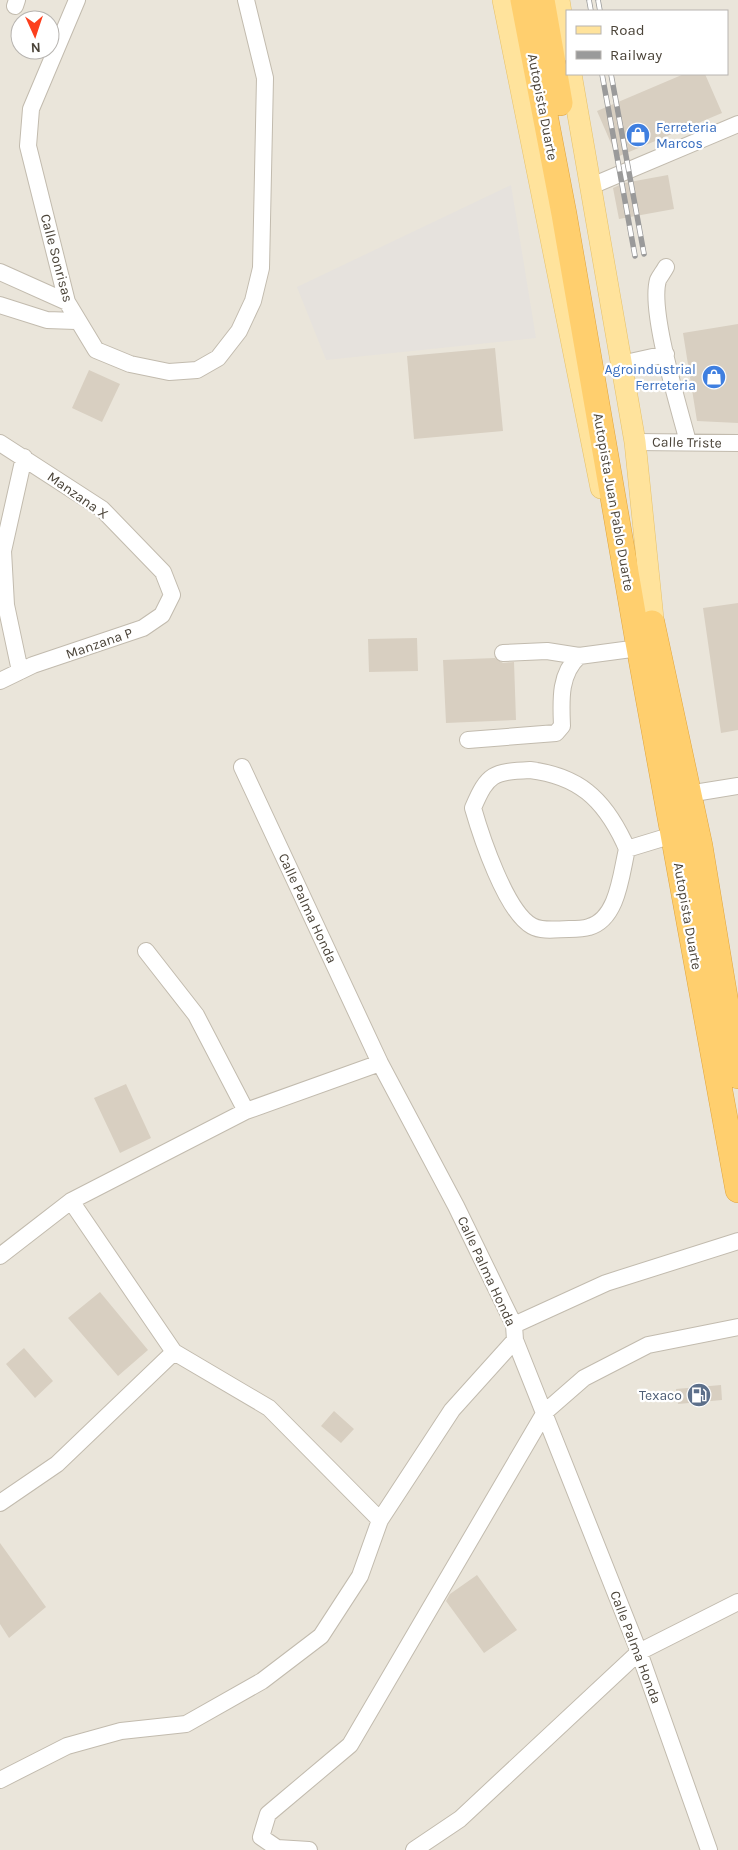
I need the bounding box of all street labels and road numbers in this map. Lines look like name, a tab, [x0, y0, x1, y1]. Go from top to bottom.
street label: Autopista Duarte	[524, 52, 561, 162]
street label: Calle Sonrisas	[37, 212, 76, 304]
street label: Autopista Juan Pablo Duarte	[589, 412, 638, 593]
street label: Calle Triste	[652, 433, 722, 452]
street label: Manzana X	[44, 468, 112, 523]
street label: Manzana P	[63, 624, 135, 663]
street label: Calle Palma Honda	[275, 850, 341, 966]
street label: Autopista Duarte	[670, 861, 705, 971]
street label: Calle Palma Honda	[454, 1213, 520, 1329]
street label: Calle Palma Honda	[606, 1588, 665, 1706]

